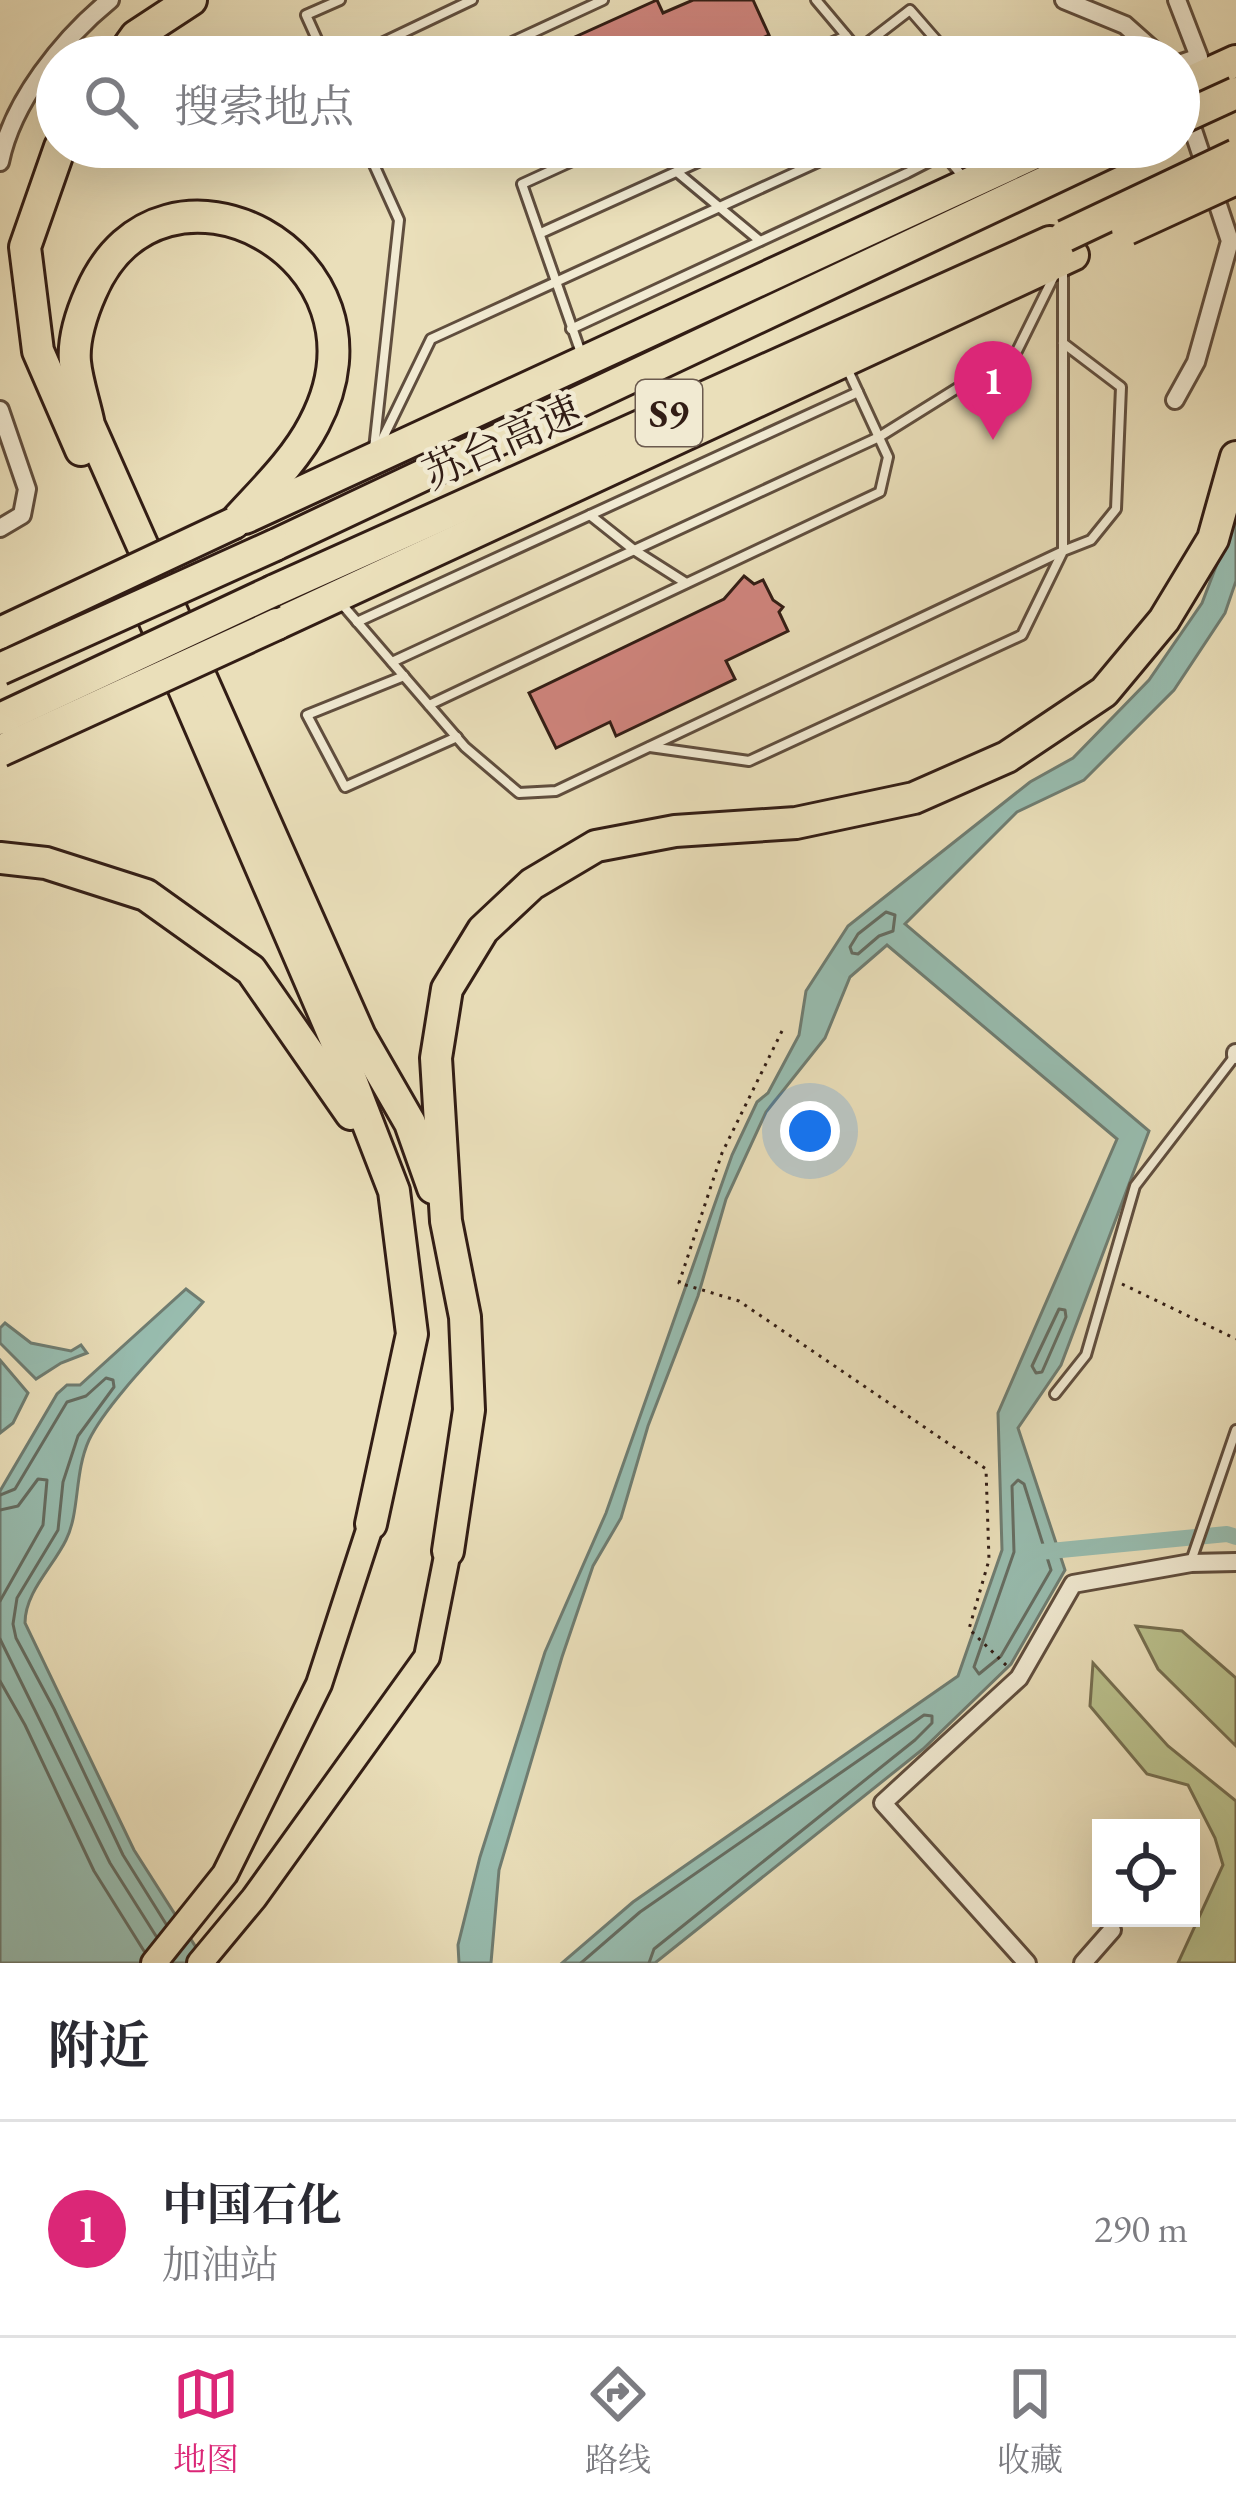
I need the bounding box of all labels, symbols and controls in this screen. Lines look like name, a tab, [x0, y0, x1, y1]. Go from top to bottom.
search box	[36, 36, 1200, 168]
icon: search	[78, 69, 144, 135]
text: 搜索地点	[174, 77, 354, 135]
pin: 1	[954, 341, 1032, 440]
road number: S9	[636, 380, 702, 446]
street label: 苏台高速	[414, 383, 590, 501]
your location	[780, 1101, 840, 1161]
map controls	[1092, 1819, 1200, 1927]
button: locate	[1092, 1819, 1200, 1927]
text: 附近	[48, 2012, 150, 2078]
text: 中国石化	[162, 2175, 342, 2233]
text: 1	[77, 2203, 97, 2254]
text: 290 m	[1094, 2203, 1188, 2254]
text: 加油站	[162, 2239, 279, 2290]
tab: 地图	[173, 2361, 239, 2481]
tab: 路线	[585, 2361, 651, 2481]
tab: 收藏	[997, 2361, 1063, 2481]

